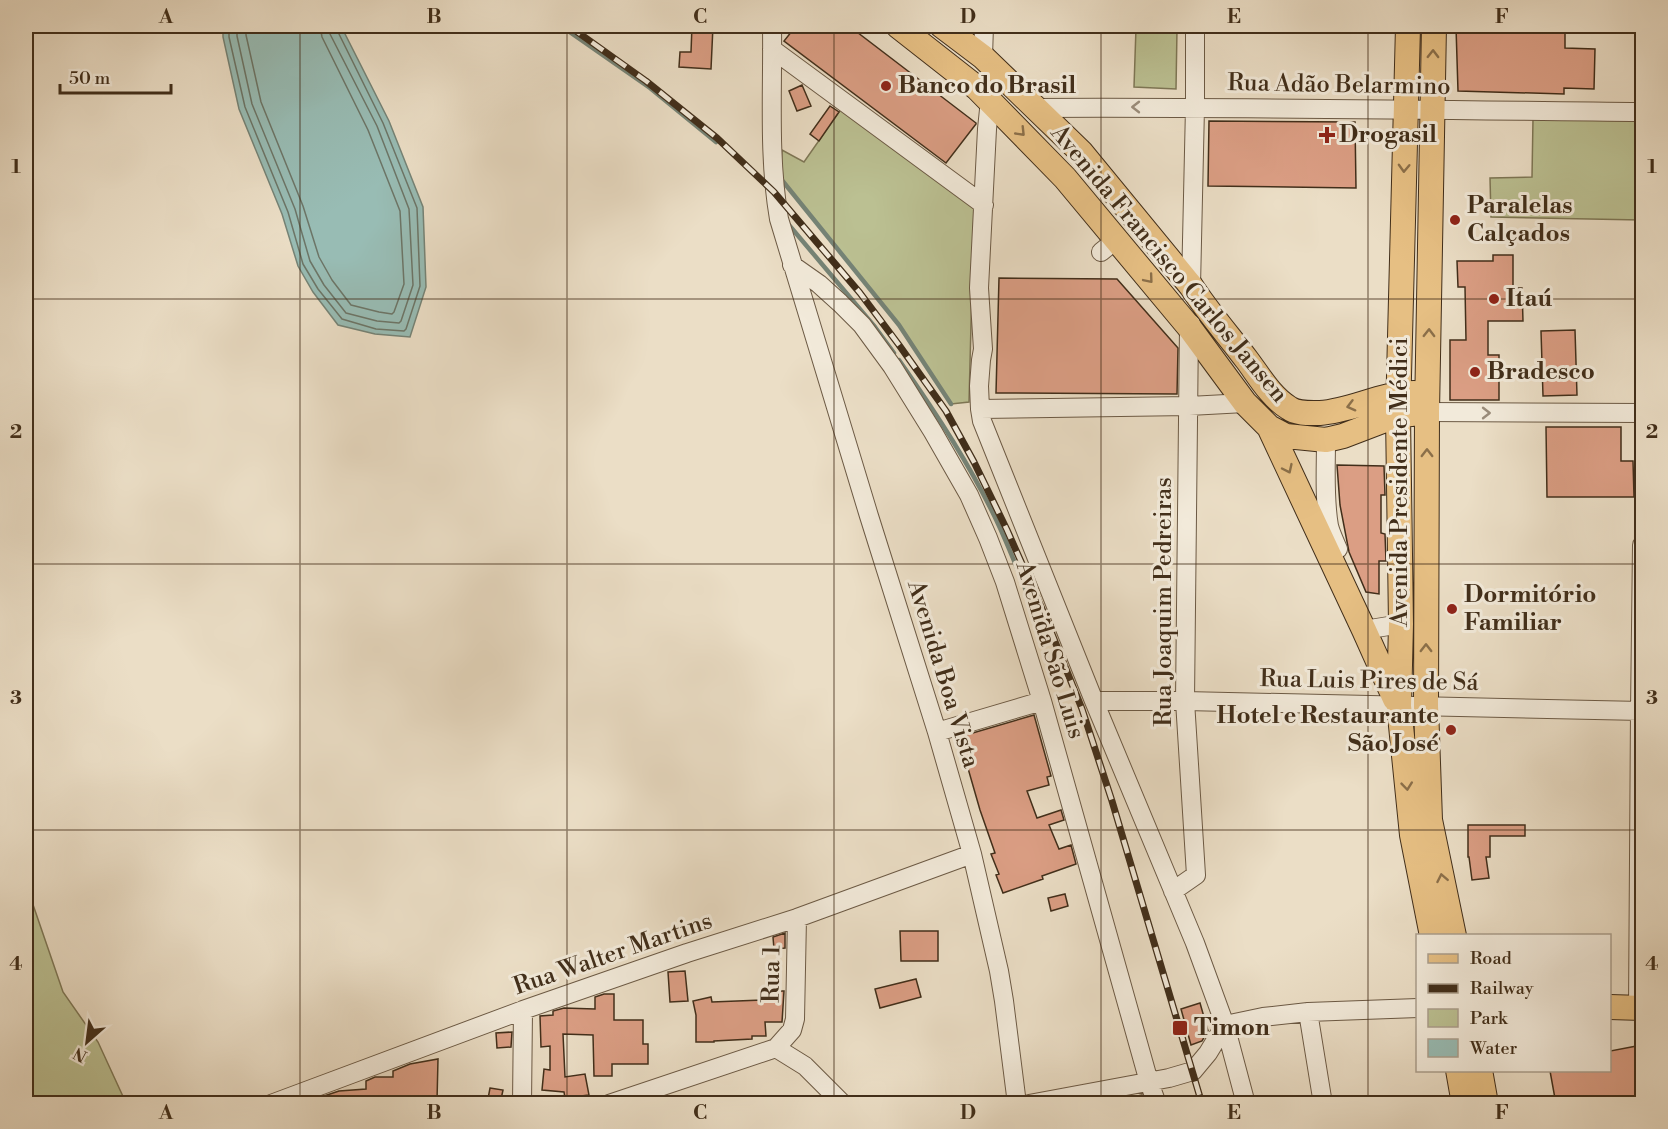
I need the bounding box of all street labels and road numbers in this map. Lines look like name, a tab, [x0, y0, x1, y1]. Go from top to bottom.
street label: Rua Adão Belarmino	[1227, 68, 1451, 102]
street label: Avenida Francisco Carlos Jansen	[1043, 118, 1294, 409]
street label: Avenida Presidente Médici	[1385, 337, 1415, 628]
street label: Rua Joaquim Pedreiras	[1149, 477, 1179, 727]
street label: Avenida São Luis	[1008, 557, 1091, 743]
street label: Avenida Boa Vista	[900, 575, 986, 772]
street label: Rua Luis Pires de Sá	[1259, 664, 1480, 698]
street label: Rua Walter Martins	[510, 906, 716, 1002]
street label: Rua 1	[756, 944, 788, 1003]

